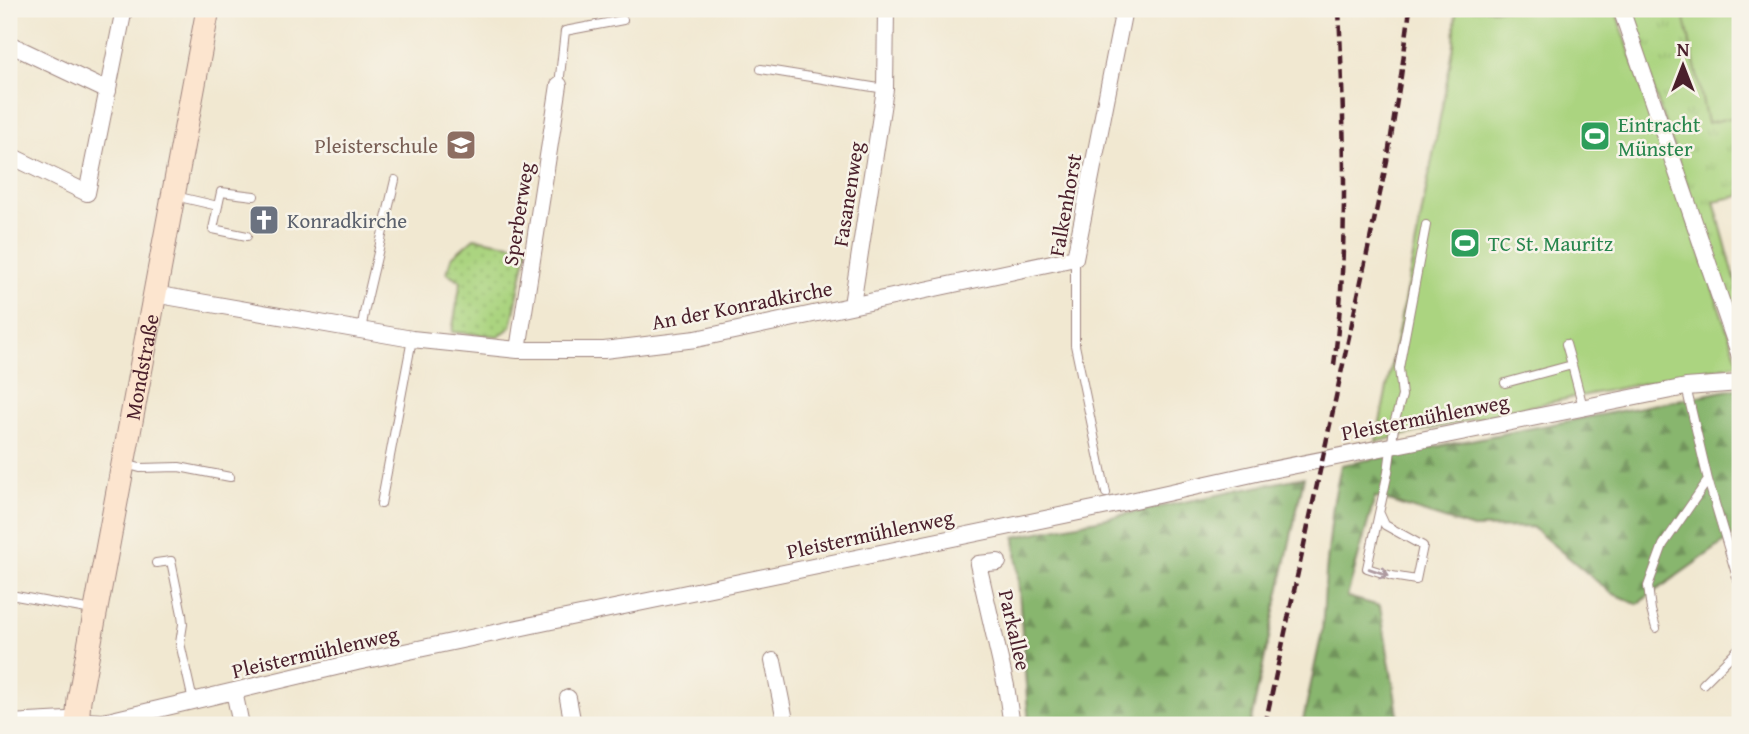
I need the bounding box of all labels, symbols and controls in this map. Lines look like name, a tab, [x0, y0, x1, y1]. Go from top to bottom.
north arrow	[1648, 32, 1718, 102]
text: N	[1677, 35, 1690, 63]
place label: Eintracht Münster	[1618, 109, 1701, 164]
sports icon: Eintracht Münster	[1578, 119, 1612, 153]
school or university icon: Pleisterschule	[444, 128, 478, 162]
place label: Pleisterschule	[315, 130, 438, 161]
street label: Fasanenweg	[824, 139, 872, 249]
street label: Falkenhorst	[1041, 150, 1089, 259]
street label: Sperberweg	[495, 160, 542, 268]
church icon: Konradkirche	[247, 203, 281, 237]
place label: Konradkirche	[287, 205, 407, 236]
sports icon: TC St. Mauritz	[1448, 226, 1482, 260]
place label: TC St. Mauritz	[1488, 228, 1613, 259]
street label: An der Konradkirche	[649, 272, 835, 338]
street label: Mondstraße	[116, 311, 166, 422]
street label: Pleistermühlenweg	[1339, 385, 1512, 448]
street label: Pleistermühlenweg	[784, 501, 957, 567]
one-way arrow	[1368, 567, 1390, 579]
street label: Parkallee	[991, 587, 1039, 674]
street label: Pleistermühlenweg	[229, 618, 402, 686]

